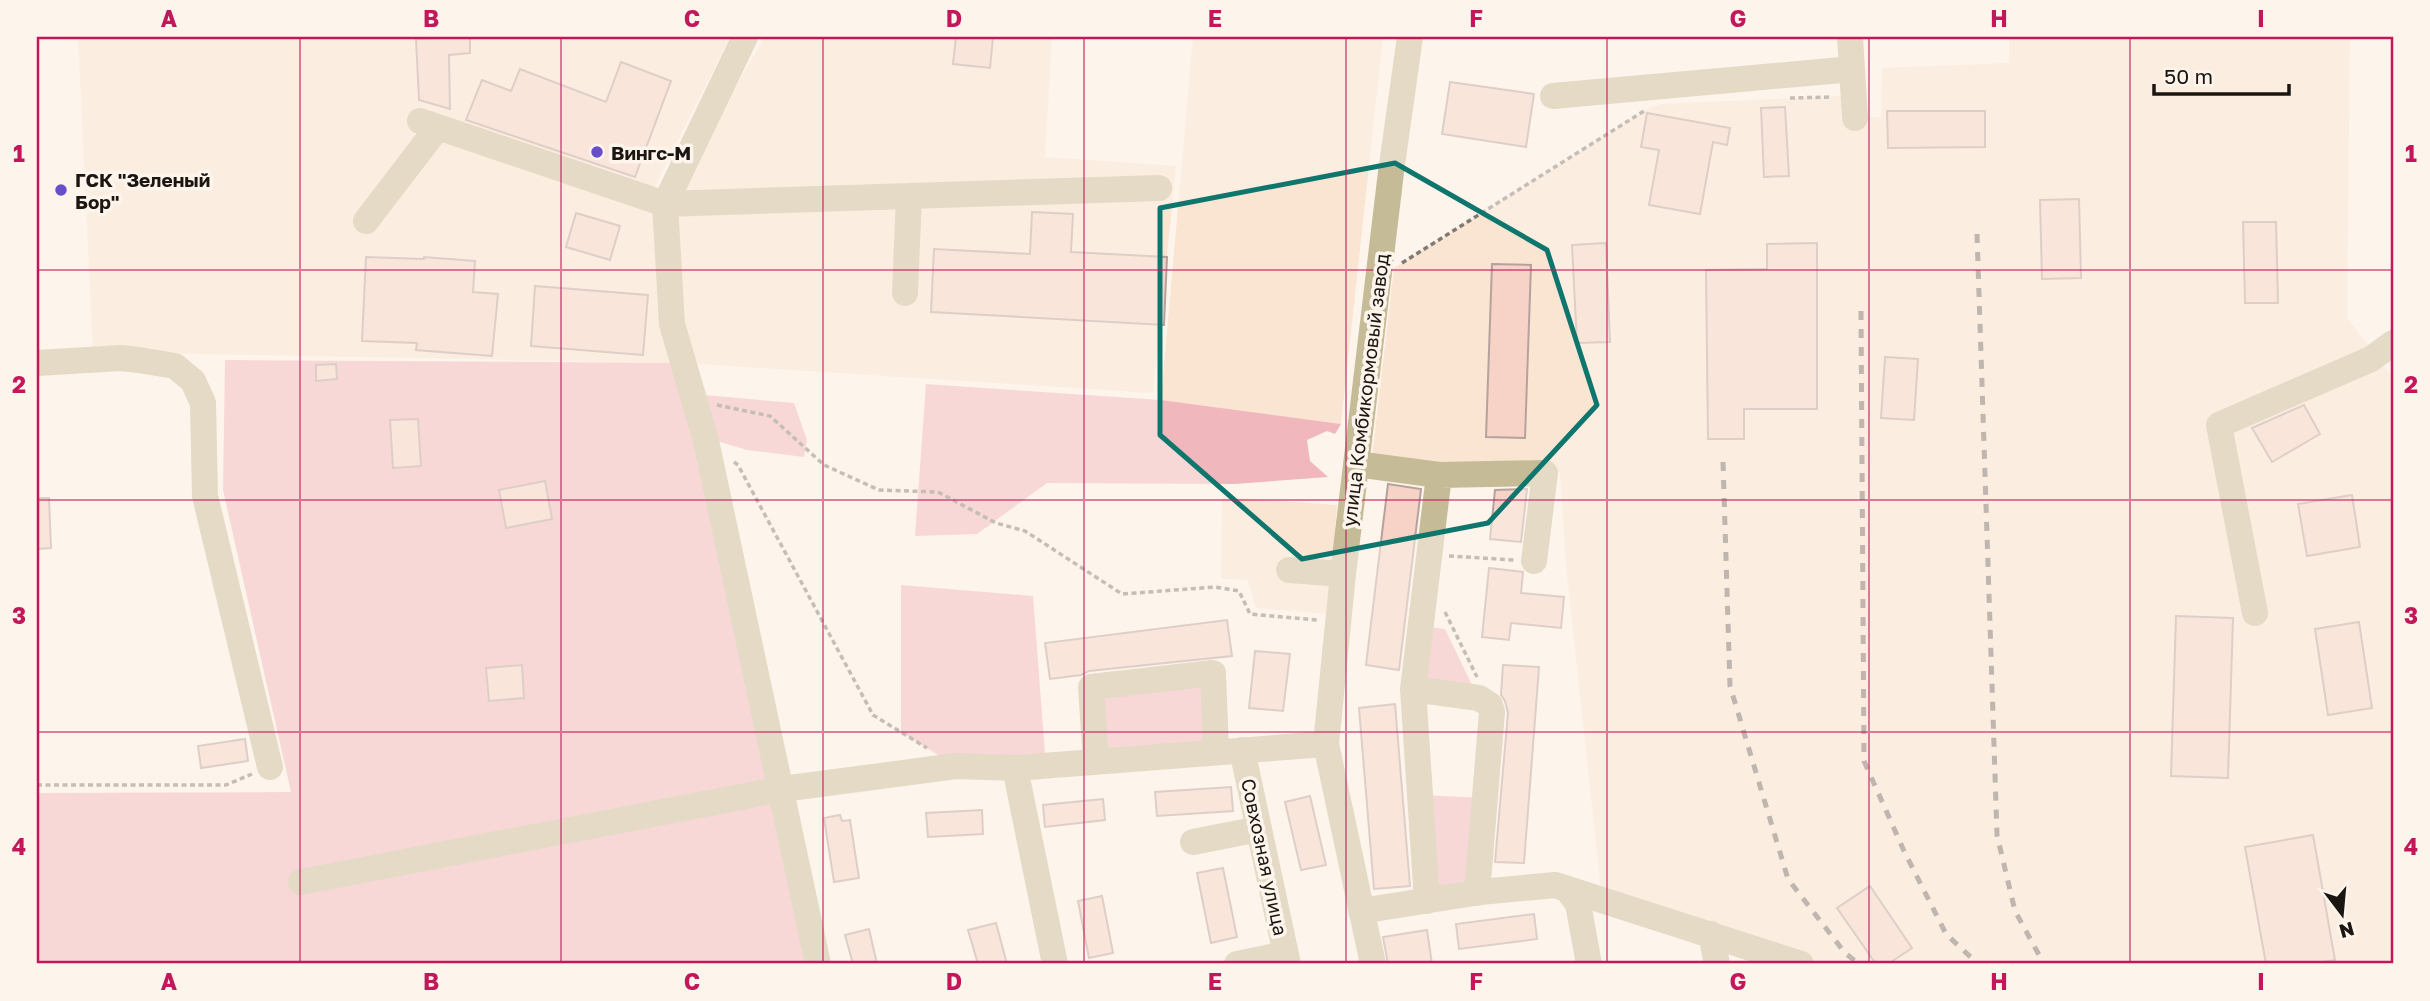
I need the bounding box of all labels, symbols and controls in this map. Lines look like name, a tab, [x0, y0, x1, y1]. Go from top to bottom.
text: A	[161, 4, 178, 32]
text: B	[423, 4, 439, 32]
text: C	[684, 4, 700, 32]
text: D	[946, 4, 962, 32]
text: E	[1208, 4, 1222, 32]
text: F	[1469, 4, 1483, 32]
text: G	[1730, 4, 1746, 32]
text: H	[1990, 4, 2008, 32]
text: I	[2257, 4, 2265, 32]
scale bar	[2154, 52, 2288, 96]
text: 50 m	[2164, 63, 2213, 89]
text: 1	[13, 139, 25, 167]
text: 1	[2405, 139, 2417, 167]
place label: Вингс-М	[611, 141, 691, 164]
marker: Вингс-М	[589, 144, 605, 160]
place label: ГСК "Зеленый Бор"	[75, 168, 210, 213]
marker: ГСК "Зеленый Бор"	[53, 182, 69, 198]
street label: улица Комбикормовый завод	[1337, 252, 1393, 528]
text: 2	[12, 370, 26, 398]
text: 2	[2404, 370, 2418, 398]
text: 3	[12, 601, 26, 629]
text: 3	[2404, 601, 2418, 629]
street label: Совхозная улица	[1237, 776, 1293, 938]
text: 4	[12, 832, 26, 860]
text: 4	[2404, 832, 2418, 860]
north arrow	[2308, 878, 2378, 948]
text: N	[2337, 918, 2357, 944]
text: A	[161, 967, 178, 995]
text: B	[423, 967, 439, 995]
text: C	[684, 967, 700, 995]
text: D	[946, 967, 962, 995]
text: E	[1208, 967, 1222, 995]
text: F	[1469, 967, 1483, 995]
text: G	[1730, 967, 1746, 995]
text: H	[1990, 967, 2008, 995]
text: I	[2257, 967, 2265, 995]

